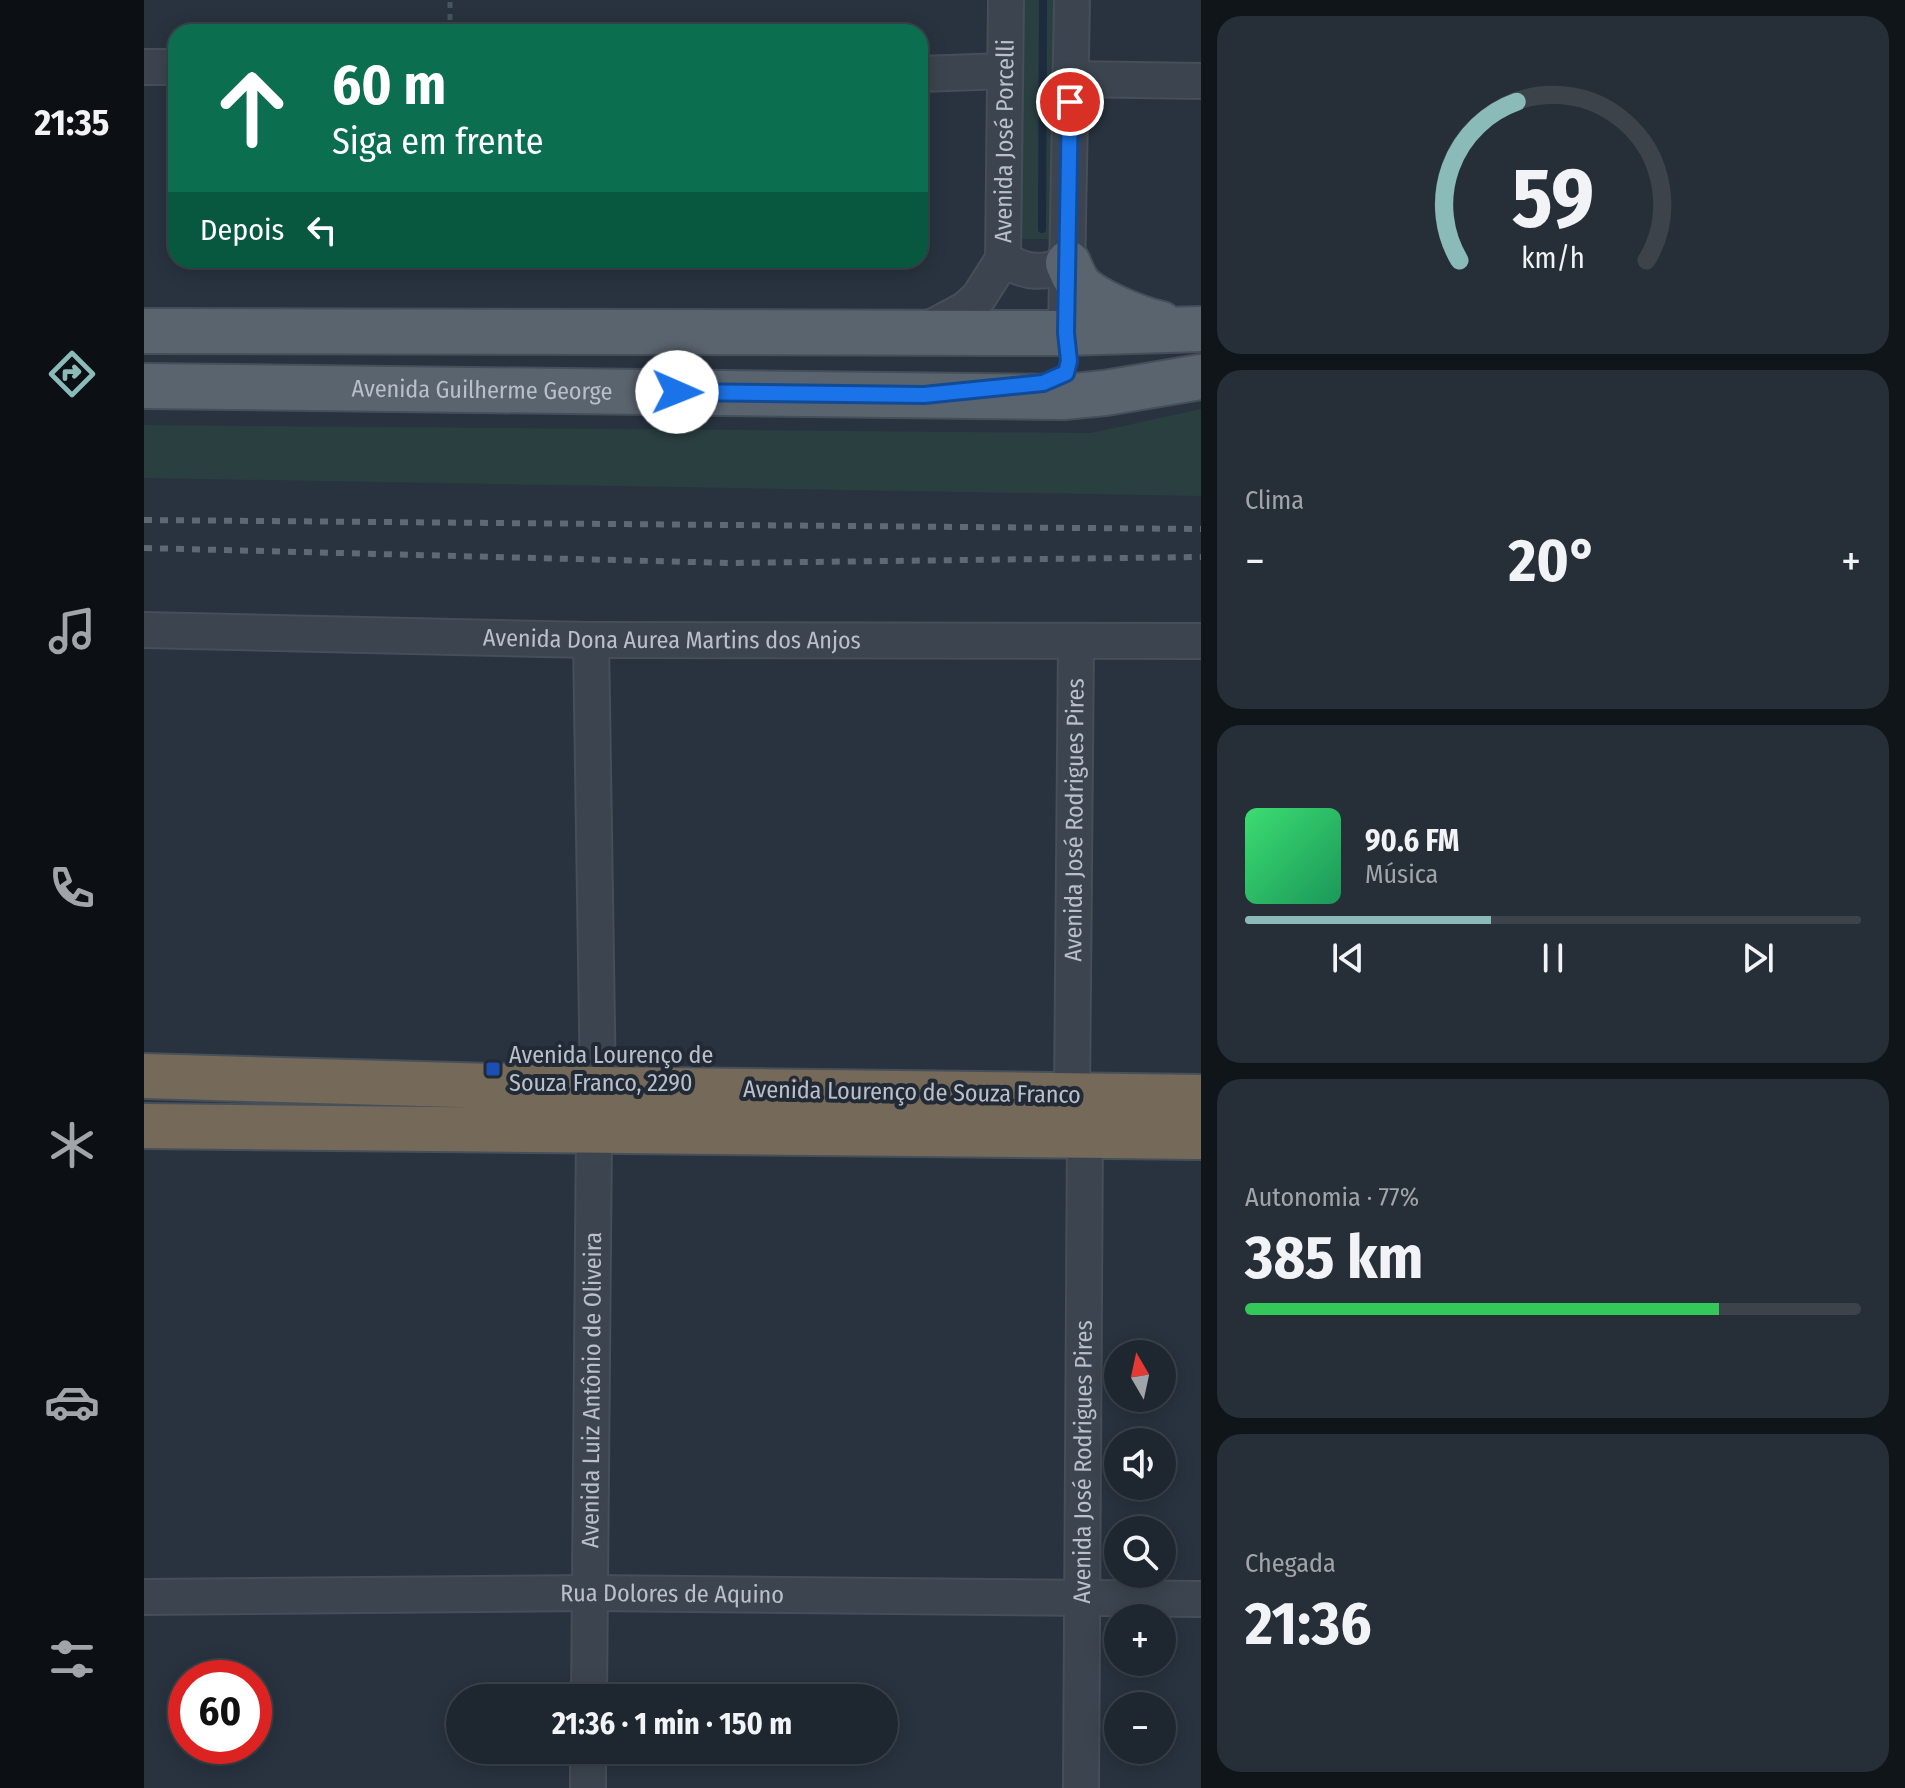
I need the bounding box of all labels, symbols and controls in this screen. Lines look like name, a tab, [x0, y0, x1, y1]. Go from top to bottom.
street label: Avenida José Porcelli	[989, 39, 1020, 243]
text: 60 m	[332, 52, 446, 119]
icon: ahead	[200, 56, 304, 160]
pin	[1036, 68, 1104, 136]
icon: arrive	[1048, 80, 1092, 124]
text: 21:35	[35, 101, 109, 145]
text: Siga em frente	[332, 120, 544, 164]
text: 59	[1512, 149, 1594, 249]
icon: left	[300, 208, 344, 252]
text: Depois	[200, 212, 284, 248]
text: km/h	[1521, 241, 1585, 276]
icon: directions	[44, 346, 100, 402]
position arrow	[635, 350, 719, 434]
street label: Avenida Guilherme George	[351, 374, 613, 406]
text: Clima	[1245, 485, 1304, 516]
text: 20°	[1509, 525, 1597, 597]
text: −	[1245, 535, 1265, 588]
text: +	[1841, 535, 1861, 588]
icon: music	[44, 603, 100, 659]
street label: Avenida Dona Aurea Martins dos Anjos	[483, 624, 861, 654]
street label: Avenida José Rodrigues Pires	[1059, 678, 1090, 962]
text: 90.6 FM	[1365, 823, 1459, 859]
text: Música	[1365, 859, 1438, 890]
icon: phone	[44, 860, 100, 916]
icon: previous	[1326, 936, 1370, 980]
icon: pause	[1531, 936, 1575, 980]
icon: next	[1736, 936, 1780, 980]
place label: Avenida Lourenço de Souza Franco, 2290	[509, 1041, 713, 1097]
marker: Avenida Lourenço de Souza Franco, 2290	[484, 1060, 502, 1078]
street label: Avenida Lourenço de Souza Franco	[743, 1075, 1081, 1109]
icon: climate	[44, 1117, 100, 1173]
text: Autonomia · 77%	[1245, 1182, 1419, 1213]
text: 385 km	[1245, 1222, 1423, 1294]
street label: Avenida Luiz Antônio de Oliveira	[576, 1232, 607, 1548]
street label: Avenida José Rodrigues Pires	[1068, 1320, 1098, 1604]
north arrow	[1104, 1340, 1176, 1412]
map controls	[1104, 1340, 1176, 1764]
icon: car	[44, 1374, 100, 1430]
button: sound	[1104, 1428, 1176, 1500]
button: search	[1104, 1516, 1176, 1588]
text: Chegada	[1245, 1548, 1336, 1579]
street label: Rua Dolores de Aquino	[560, 1579, 784, 1609]
text: 21:36	[1245, 1588, 1372, 1660]
button: +	[1104, 1604, 1176, 1676]
icon: filters	[44, 1631, 100, 1687]
speed limit sign: 60	[168, 1660, 272, 1764]
button: −	[1104, 1692, 1176, 1764]
text: 21:36 · 1 min · 150 m	[552, 1706, 792, 1742]

